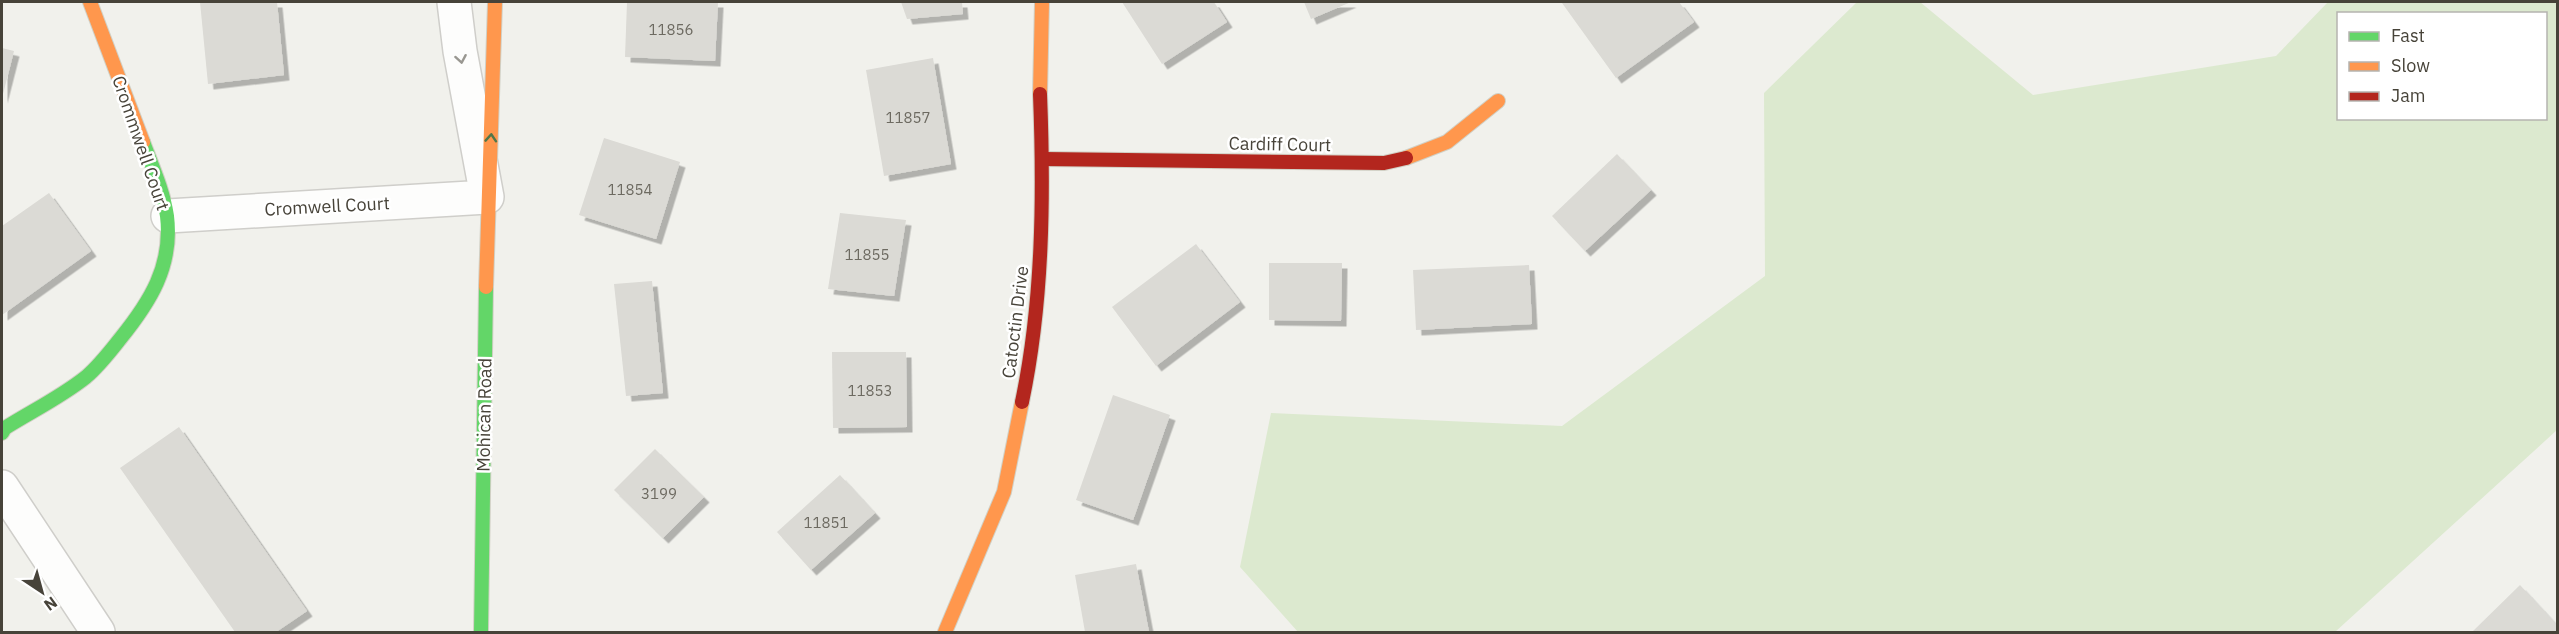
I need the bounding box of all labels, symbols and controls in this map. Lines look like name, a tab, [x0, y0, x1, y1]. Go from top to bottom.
legend	[2337, 12, 2547, 120]
house number: 11856	[648, 20, 694, 39]
text: Fast	[2391, 24, 2425, 47]
one-way arrow	[454, 54, 467, 64]
text: Slow	[2391, 54, 2430, 77]
street label: Crommwell Court	[107, 73, 175, 213]
text: Jam	[2391, 84, 2426, 107]
house number: 11857	[885, 108, 931, 127]
street label: Cardiff Court	[1228, 132, 1332, 156]
one-way arrow	[484, 134, 497, 143]
house number: 11854	[607, 180, 653, 199]
street label: Cromwell Court	[264, 191, 390, 221]
house number: 11855	[844, 245, 890, 264]
street label: Catoctin Drive	[997, 264, 1033, 380]
street label: Mohican Road	[472, 358, 496, 472]
house number: 11853	[847, 381, 893, 400]
house number: 3199	[641, 484, 677, 503]
house number: 11851	[803, 513, 849, 532]
north arrow	[12, 562, 72, 622]
text: N	[40, 593, 61, 616]

